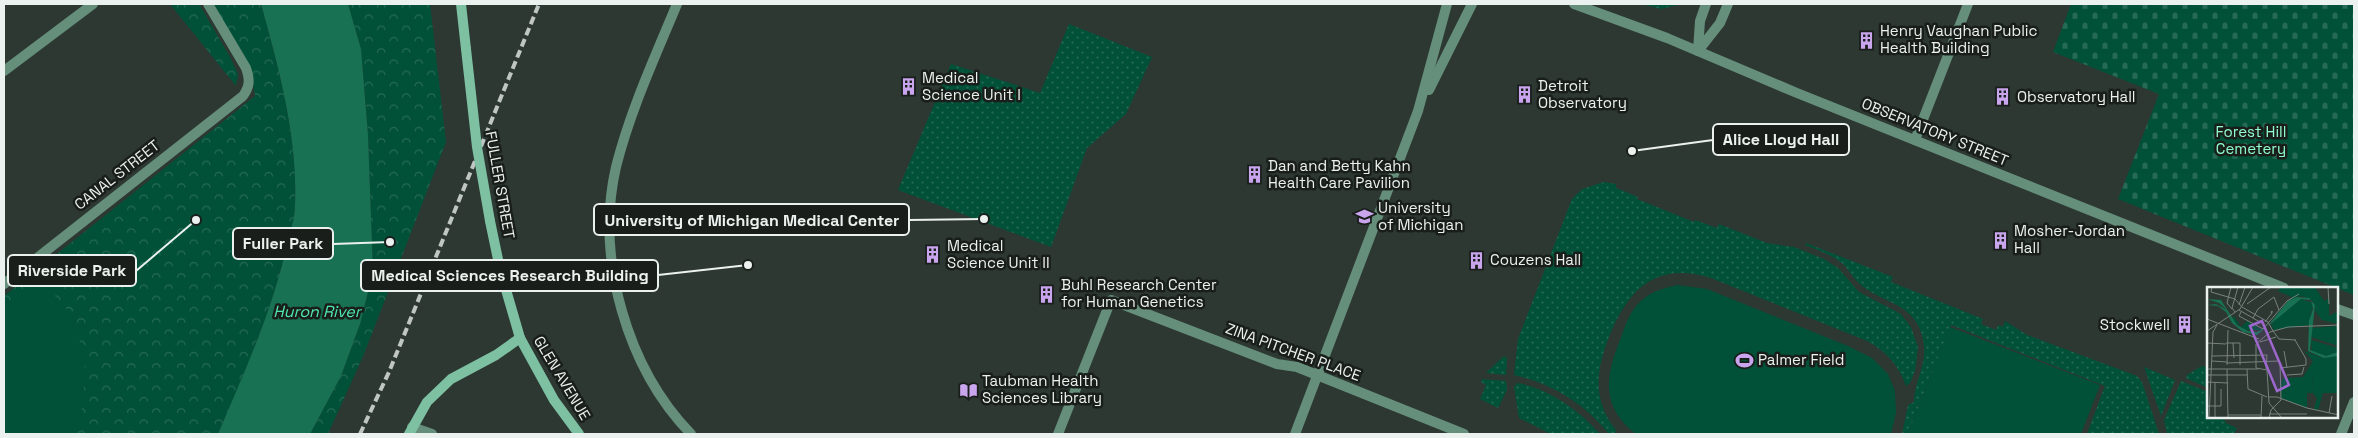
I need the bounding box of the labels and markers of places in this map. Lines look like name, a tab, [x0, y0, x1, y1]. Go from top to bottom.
place label: Henry Vaughan Public Health Building	[1880, 21, 2037, 57]
building icon: Henry Vaughan Public Health Building	[1856, 30, 1876, 50]
place label: Medical Science Unit I	[922, 68, 1021, 104]
place label: Detroit Observatory	[1538, 76, 1627, 112]
building icon: Medical Science Unit I	[898, 77, 918, 97]
building icon: Detroit Observatory	[1514, 85, 1534, 105]
building icon: Observatory Hall	[1993, 87, 2013, 107]
place label: Observatory Hall	[2017, 87, 2136, 106]
callout: Alice Lloyd Hall	[1713, 124, 1849, 155]
place label: Dan and Betty Kahn Health Care Pavilion	[1268, 156, 1411, 192]
building icon: Dan and Betty Kahn Health Care Pavilion	[1244, 165, 1264, 185]
place label: University of Michigan	[1378, 198, 1463, 234]
callout: University of Michigan Medical Center	[594, 204, 909, 235]
school or university icon: University of Michigan	[1354, 207, 1374, 227]
place label: Mosher-Jordan Hall	[2014, 221, 2125, 257]
callout: Fuller Park	[233, 228, 333, 259]
building icon: Mosher-Jordan Hall	[1990, 230, 2010, 250]
place label: Medical Science Unit II	[947, 236, 1050, 272]
building icon: Medical Science Unit II	[923, 245, 943, 265]
building icon: Couzens Hall	[1466, 250, 1486, 270]
place label: Couzens Hall	[1490, 250, 1581, 269]
callout: Riverside Park	[8, 255, 136, 286]
callout: Medical Sciences Research Building	[361, 260, 658, 291]
place label: Buhl Research Center for Human Genetics	[1061, 275, 1217, 311]
building icon: Buhl Research Center for Human Genetics	[1037, 284, 1057, 304]
place label: Stockwell	[2100, 315, 2170, 334]
building icon: Stockwell	[2174, 315, 2194, 335]
sports icon: Palmer Field	[1734, 350, 1754, 370]
place label: Palmer Field	[1758, 350, 1844, 369]
place label: Taubman Health Sciences Library	[982, 371, 1102, 407]
library icon: Taubman Health Sciences Library	[958, 380, 978, 400]

